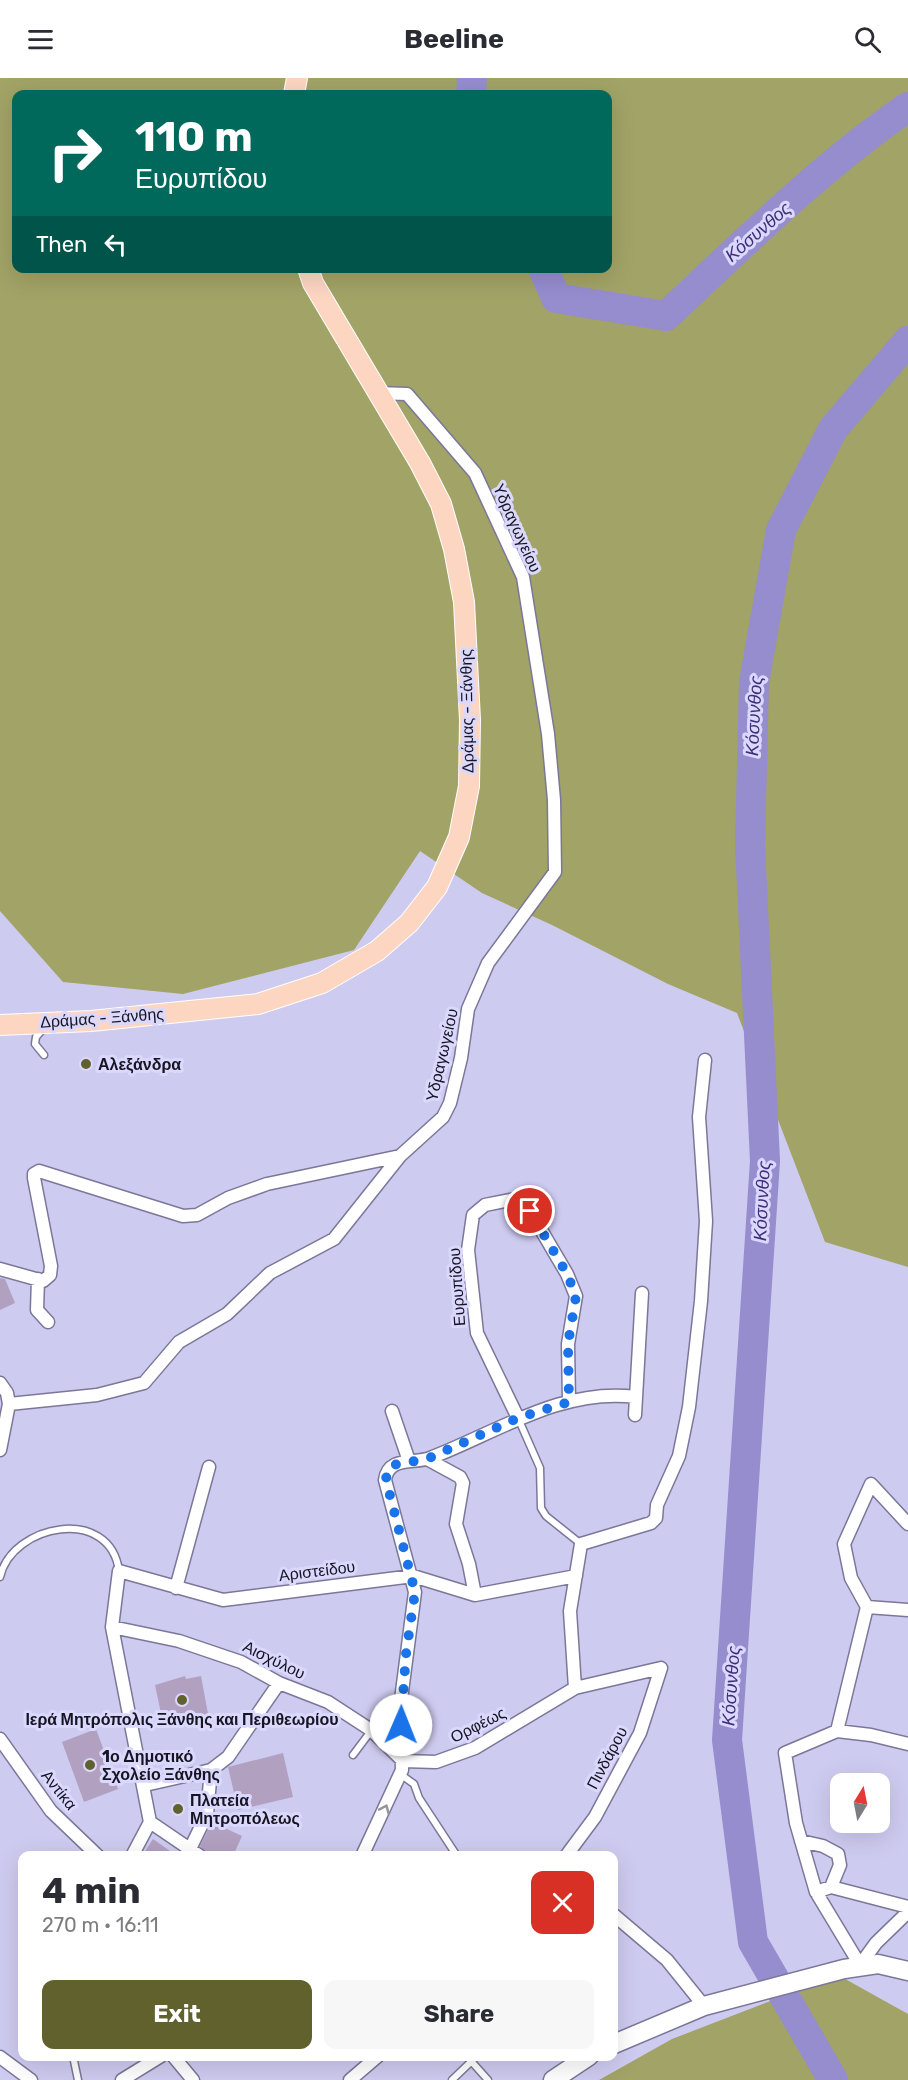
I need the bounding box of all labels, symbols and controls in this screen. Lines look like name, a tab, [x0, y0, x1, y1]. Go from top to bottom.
icon: menu	[24, 23, 57, 56]
text: Beeline	[404, 23, 504, 55]
icon: search	[851, 23, 884, 56]
text: 110 m	[135, 112, 253, 162]
icon: right	[36, 114, 114, 192]
text: Ευρυπίδου	[135, 163, 267, 195]
water label: Κόσυνθος	[721, 197, 796, 267]
icon: left	[99, 228, 132, 261]
text: Then	[36, 231, 87, 258]
street label: Υδραγωγείου	[489, 481, 545, 575]
street label: Δράμας - Ξάνθης	[456, 649, 478, 773]
water label: Κόσυνθος	[741, 675, 767, 757]
street label: Δράμας - Ξάνθης	[40, 1004, 165, 1032]
street label: Υδραγωγείου	[422, 1007, 462, 1103]
place label: Αλεξάνδρα	[98, 1055, 181, 1074]
marker: Αλεξάνδρα	[79, 1057, 93, 1071]
water label: Κόσυνθος	[749, 1160, 775, 1242]
pin	[504, 1185, 555, 1236]
icon: arrive	[513, 1194, 546, 1227]
street label: Ευρυπίδου	[445, 1247, 469, 1327]
street label: Αριστείδου	[278, 1557, 356, 1585]
street label: Αισχύλου	[240, 1637, 308, 1683]
water label: Κόσυνθος	[717, 1645, 745, 1727]
marker: Ιερά Μητρόπολις Ξάνθης και Περιθεωρίου	[175, 1693, 189, 1707]
position arrow	[369, 1693, 433, 1757]
street label: Ορφέως	[447, 1703, 509, 1747]
place label: Ιερά Μητρόπολις Ξάνθης και Περιθεωρίου	[25, 1710, 339, 1729]
street label: Πινδάρου	[583, 1724, 631, 1792]
place label: 1ο Δημοτικό Σχολείο Ξάνθης	[102, 1747, 220, 1784]
marker: 1ο Δημοτικό Σχολείο Ξάνθης	[83, 1758, 97, 1772]
street label: Αντίκα	[37, 1766, 81, 1814]
north arrow	[830, 1773, 890, 1833]
map controls	[830, 1773, 890, 1833]
place label: Πλατεία Μητροπόλεως	[190, 1791, 300, 1828]
marker: Πλατεία Μητροπόλεως	[171, 1802, 185, 1816]
one-way arrow	[378, 1804, 390, 1815]
text: 4 min	[42, 1869, 141, 1912]
button: close	[531, 1871, 594, 1934]
text: 270 m · 16:11	[42, 1913, 159, 1937]
button: Exit	[42, 1980, 312, 2049]
button: Share	[324, 1980, 594, 2049]

